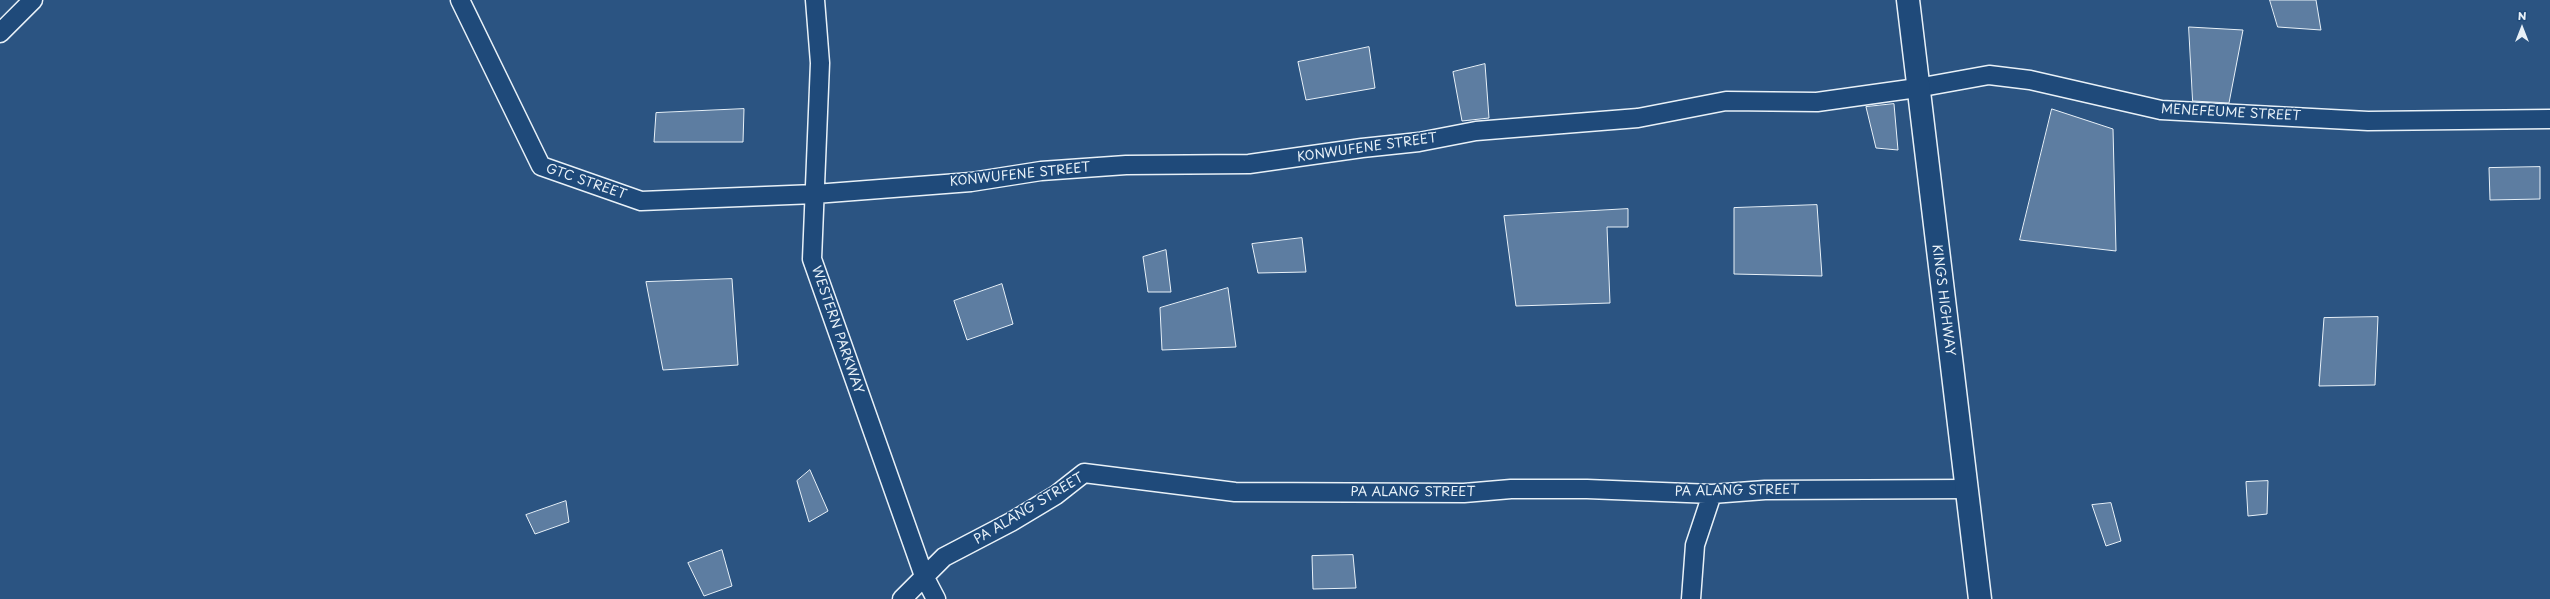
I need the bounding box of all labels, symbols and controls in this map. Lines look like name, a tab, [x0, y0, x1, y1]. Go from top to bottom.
text: N	[2518, 7, 2526, 24]
north arrow	[2502, 8, 2542, 48]
street label: MENEFEUME STREET	[2161, 102, 2301, 124]
street label: KONWUFENE STREET	[1296, 130, 1438, 166]
street label: KONWUFENE STREET	[949, 160, 1091, 190]
street label: GTC STREET	[544, 161, 628, 203]
street label: KINGS HIGHWAY	[1928, 243, 1958, 357]
street label: WESTERN PARKWAY	[808, 264, 866, 396]
street label: PA ALANG STREET	[971, 470, 1087, 548]
street label: PA ALANG STREET	[1674, 482, 1800, 500]
street label: PA ALANG STREET	[1351, 484, 1475, 500]

